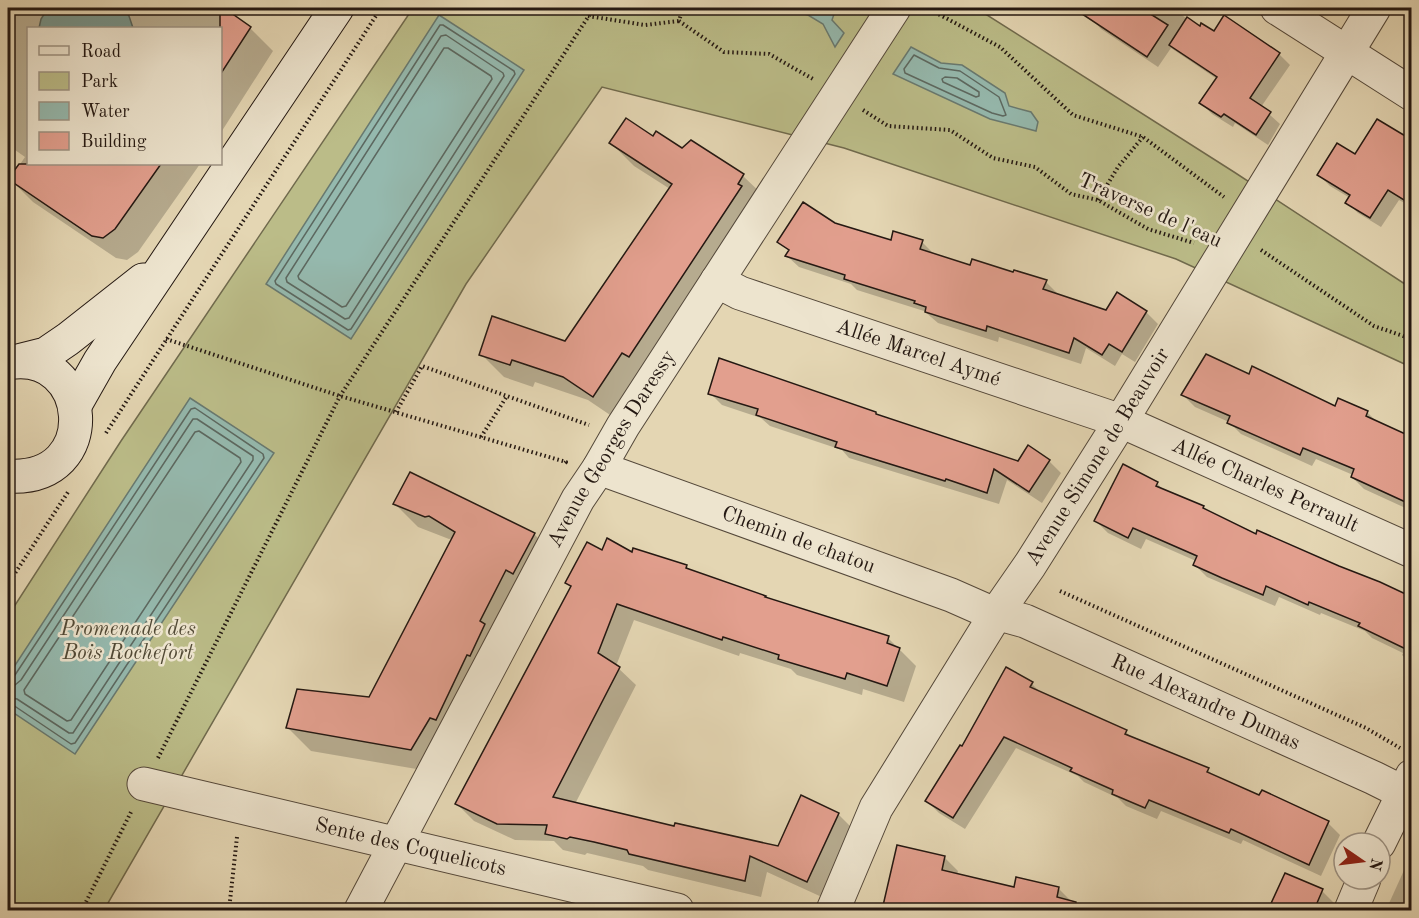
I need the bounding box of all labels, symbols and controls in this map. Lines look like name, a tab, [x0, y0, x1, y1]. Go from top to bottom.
legend	[27, 27, 222, 165]
text: Road	[81, 43, 121, 61]
text: Park	[81, 73, 118, 91]
text: Water	[81, 103, 130, 121]
text: Building	[81, 133, 147, 151]
street label: Traverse de l'eau	[1075, 170, 1225, 252]
street label: Allée Marcel Aymé	[833, 316, 1003, 390]
street label: Avenue Simone de Beauvoir	[1022, 344, 1174, 570]
street label: Avenue Georges Daressy	[544, 347, 680, 551]
street label: Allée Charles Perrault	[1169, 435, 1362, 536]
street label: Chemin de chatou	[719, 503, 878, 577]
park label: Promenade des Bois Rochefort	[59, 619, 196, 664]
street label: Rue Alexandre Dumas	[1108, 651, 1303, 754]
street label: Sente des Coquelicots	[313, 814, 508, 880]
north arrow	[1332, 831, 1392, 891]
text: N	[1365, 856, 1384, 873]

